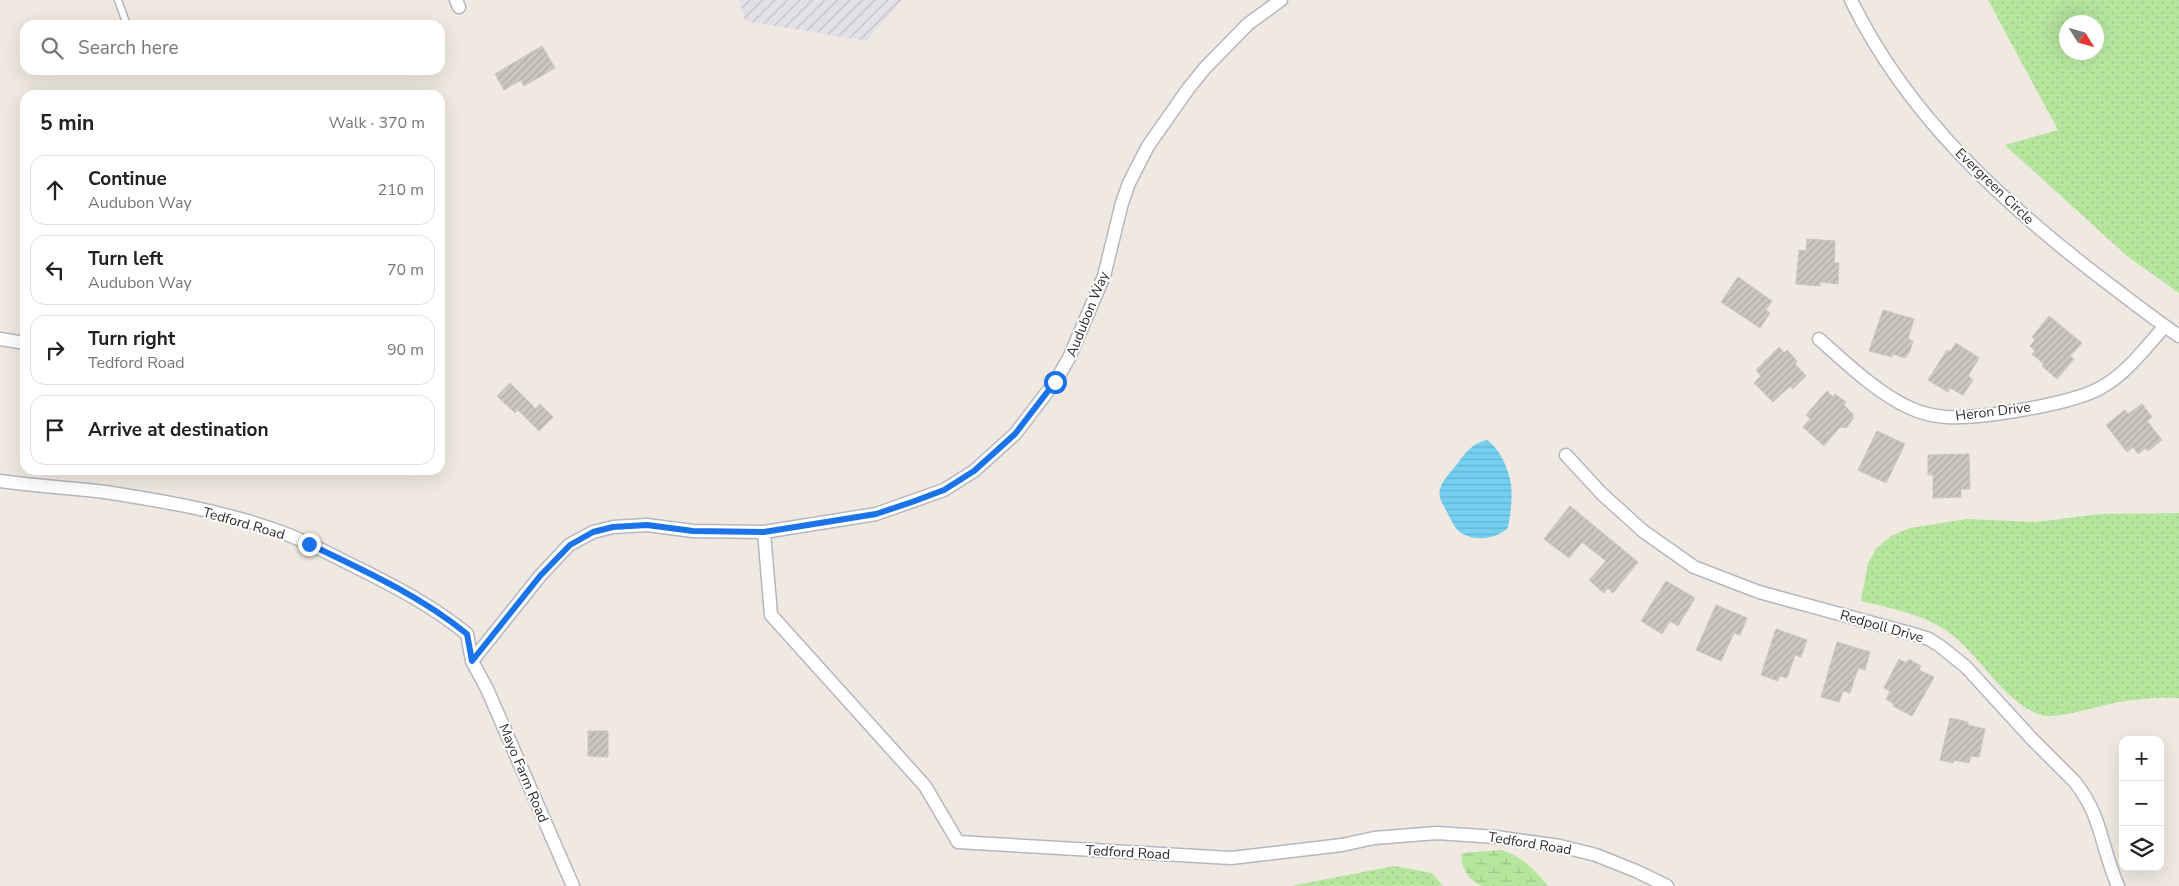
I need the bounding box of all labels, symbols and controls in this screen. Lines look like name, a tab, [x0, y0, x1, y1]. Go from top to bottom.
north arrow	[2059, 15, 2104, 60]
search box	[20, 20, 445, 75]
icon: search	[38, 34, 66, 62]
text: Search here	[78, 35, 179, 61]
text: 5 min	[40, 109, 94, 137]
text: Walk · 370 m	[329, 112, 425, 134]
street label: Evergreen Circle	[1951, 144, 2038, 229]
text: Continue	[88, 166, 167, 192]
icon: ahead	[41, 176, 69, 204]
text: 210 m	[377, 179, 424, 201]
text: Audubon Way	[88, 192, 192, 214]
text: Turn left	[88, 246, 163, 272]
icon: left	[41, 256, 69, 284]
text: 70 m	[387, 259, 424, 281]
street label: Audubon Way	[1062, 268, 1114, 360]
text: Audubon Way	[88, 272, 192, 294]
text: Turn right	[88, 326, 175, 352]
icon: right	[41, 336, 69, 364]
text: 90 m	[387, 339, 424, 361]
text: Tedford Road	[88, 352, 185, 374]
route start	[1044, 371, 1067, 394]
street label: Heron Drive	[1954, 397, 2032, 426]
icon: arrive	[41, 416, 69, 444]
text: Arrive at destination	[88, 417, 269, 443]
street label: Tedford Road	[201, 503, 287, 544]
route end	[298, 533, 321, 556]
street label: Redpoll Drive	[1838, 606, 1926, 647]
street label: Mayo Farm Road	[494, 721, 553, 826]
map controls	[2119, 736, 2164, 871]
button: +	[2119, 736, 2164, 781]
button: −	[2119, 781, 2164, 826]
button: layers	[2119, 826, 2164, 871]
street label: Tedford Road	[1487, 828, 1573, 859]
street label: Tedford Road	[1085, 841, 1171, 864]

